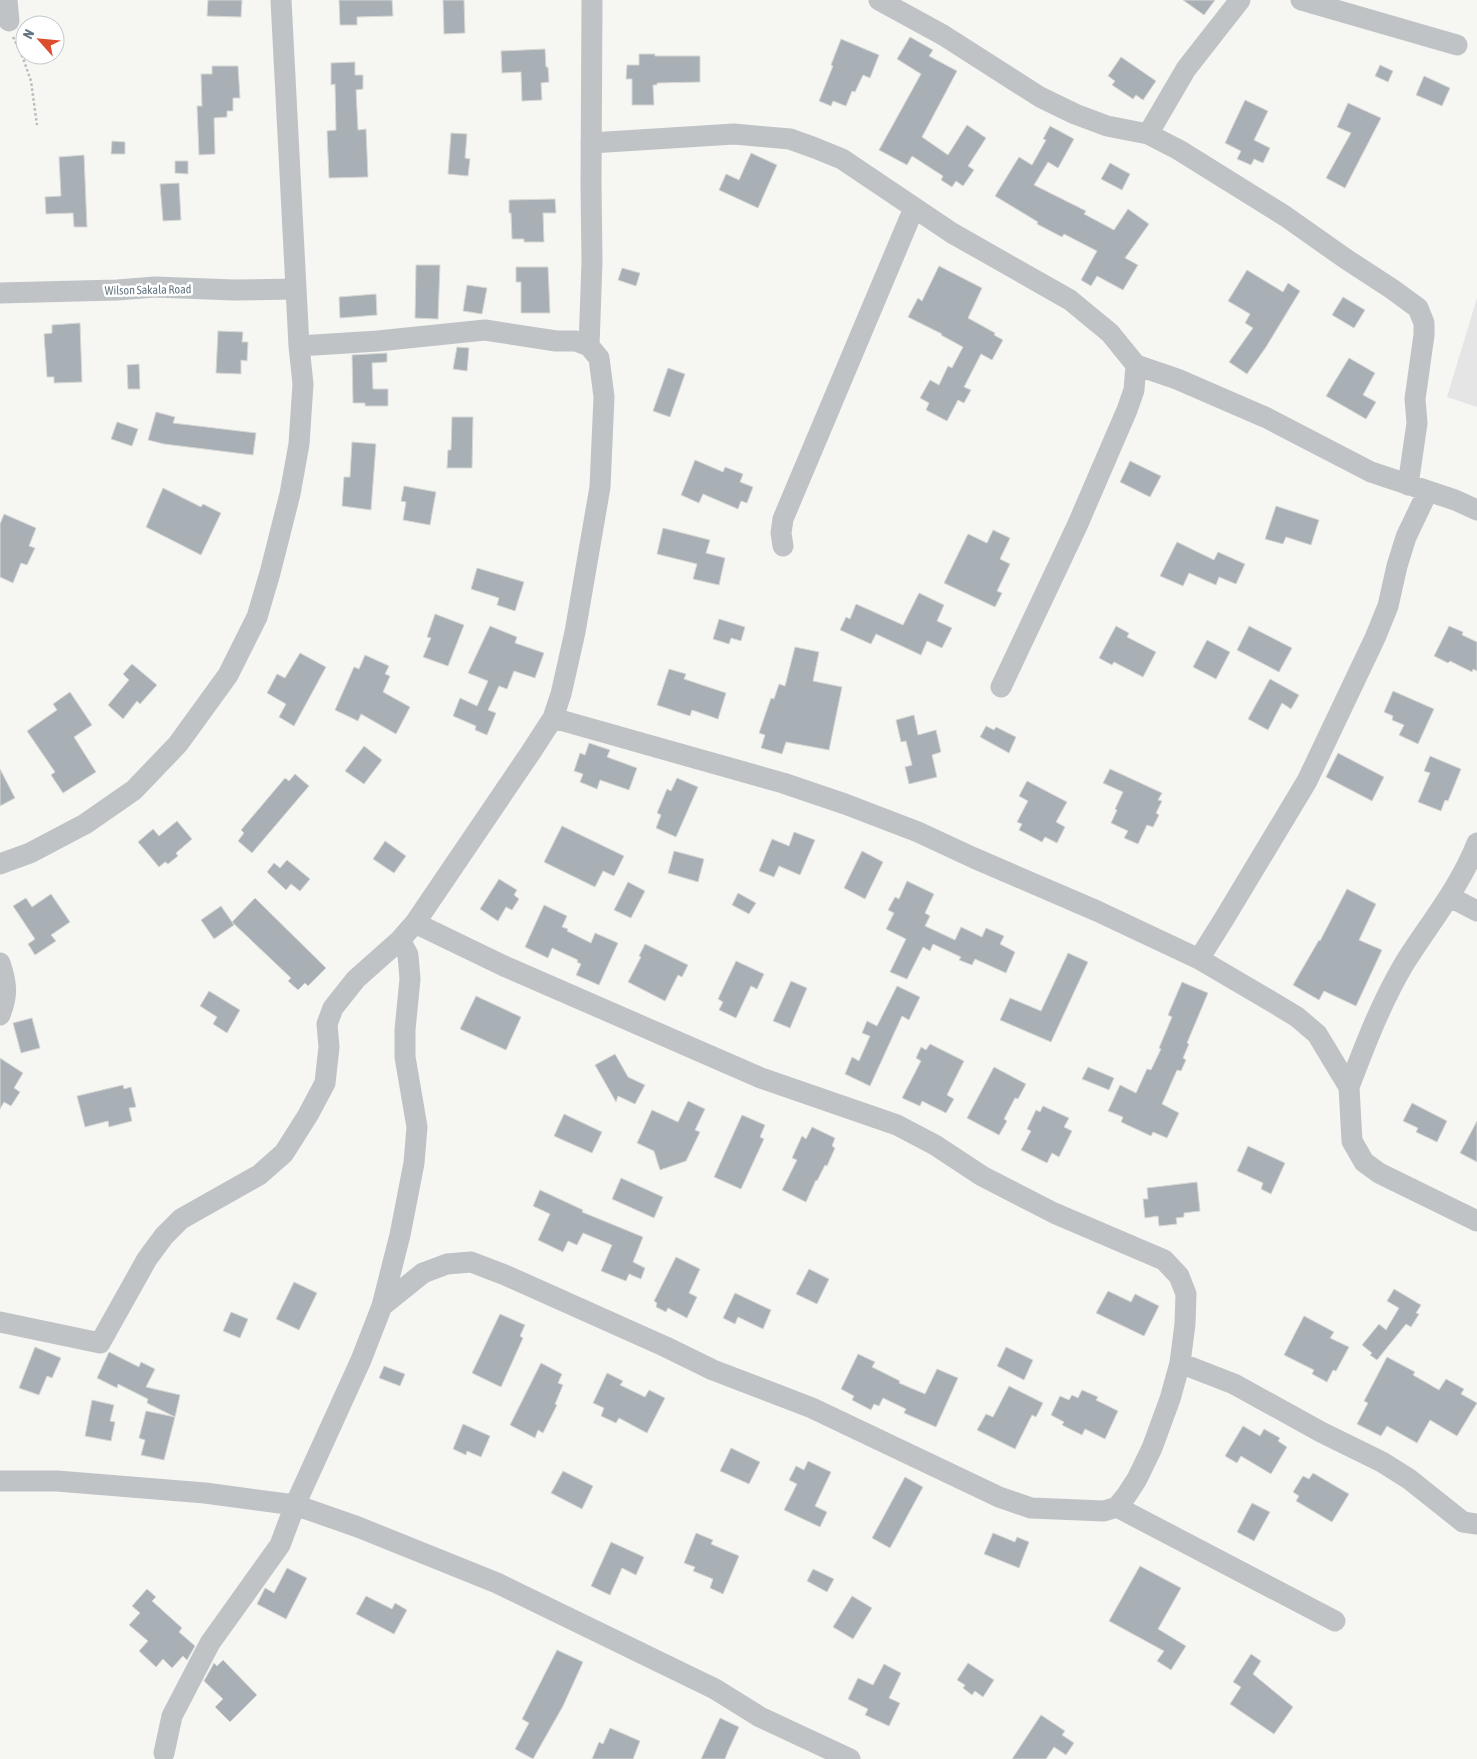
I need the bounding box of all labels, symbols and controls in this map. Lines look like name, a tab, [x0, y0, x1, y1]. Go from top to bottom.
north arrow	[15, 15, 65, 65]
text: N	[19, 27, 37, 41]
street label: Wilson Sakala Road	[104, 282, 192, 298]

